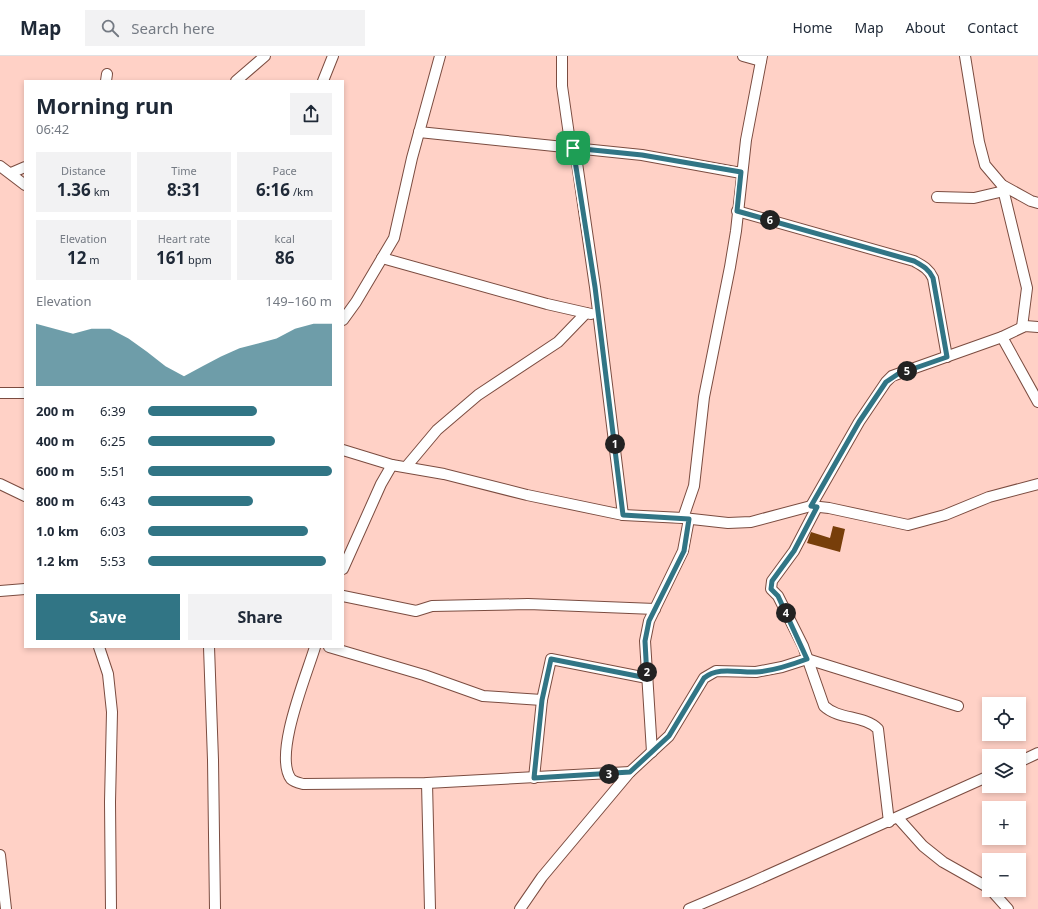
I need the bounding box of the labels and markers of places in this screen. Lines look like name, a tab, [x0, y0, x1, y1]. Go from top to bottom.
pin	[556, 131, 590, 165]
pin: 6	[760, 210, 780, 230]
pin: 5	[897, 361, 917, 381]
pin: 1	[605, 434, 625, 454]
pin: 4	[776, 603, 796, 623]
pin: 2	[637, 662, 657, 682]
pin: 3	[599, 764, 619, 784]

